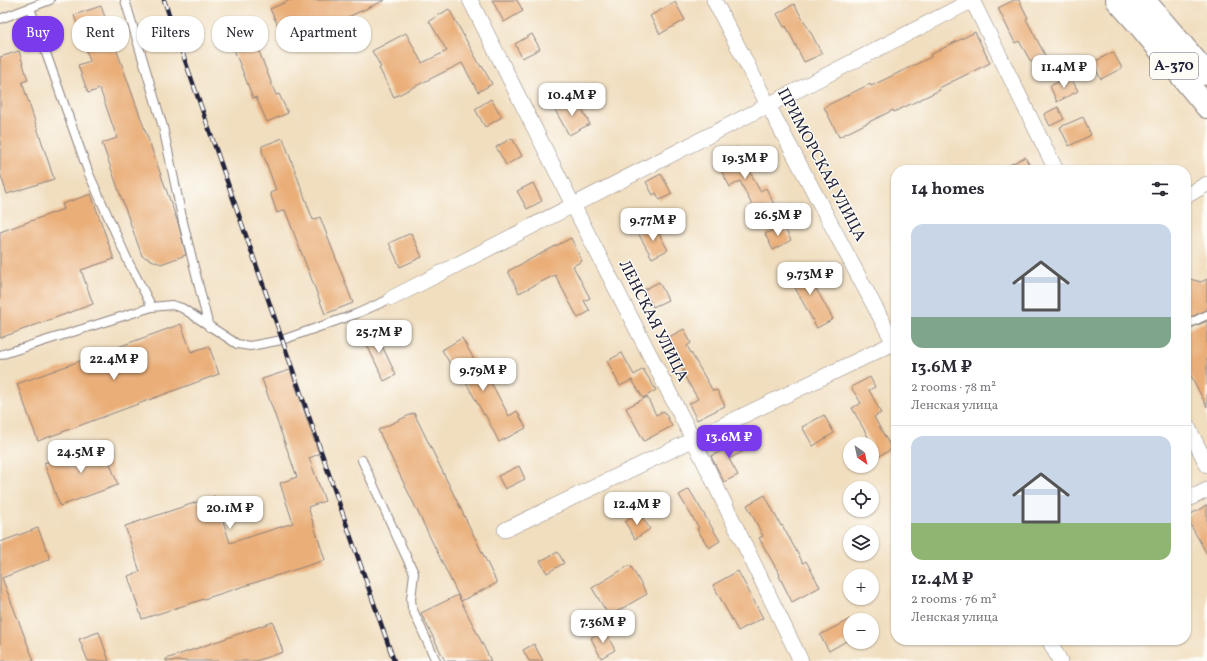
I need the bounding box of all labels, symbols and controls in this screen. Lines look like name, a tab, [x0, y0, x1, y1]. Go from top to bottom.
chip: Buy	[12, 16, 64, 52]
chip: Rent	[72, 16, 129, 52]
chip: Filters	[137, 16, 204, 52]
chip: New	[212, 16, 268, 52]
chip: Apartment	[276, 16, 371, 52]
road number: А-370	[1150, 53, 1198, 79]
pin: 11.4M ₽	[1027, 55, 1101, 89]
text: 11.4M ₽	[1041, 59, 1087, 77]
pin: 10.4M ₽	[535, 83, 609, 117]
street label: ПРИМОРСКАЯ УЛИЦА	[771, 85, 871, 245]
text: 10.4M ₽	[548, 87, 596, 105]
pin: 19.3M ₽	[708, 146, 782, 180]
text: 19.3M ₽	[722, 150, 768, 168]
text: 14 homes	[911, 178, 985, 201]
icon: filters	[1149, 178, 1171, 200]
pin: 26.5M ₽	[741, 203, 815, 237]
text: 26.5M ₽	[754, 207, 802, 225]
pin: 9.77M ₽	[616, 208, 690, 242]
text: 9.77M ₽	[630, 212, 676, 230]
icon: home	[1005, 250, 1077, 322]
street label: ЛЕНСКАЯ УЛИЦА	[613, 256, 693, 386]
pin: 9.73M ₽	[773, 262, 847, 296]
text: 9.73M ₽	[786, 266, 834, 284]
pin: 25.7M ₽	[342, 320, 416, 354]
text: 25.7M ₽	[356, 324, 402, 342]
pin: 22.4M ₽	[77, 347, 151, 381]
text: 22.4M ₽	[89, 351, 139, 369]
text: 13.6M ₽	[911, 356, 972, 379]
pin: 9.79M ₽	[446, 358, 520, 392]
text: 9.79M ₽	[459, 362, 507, 380]
text: 2 rooms · 78 m²	[911, 379, 996, 397]
text: Ленская улица	[911, 397, 998, 415]
pin: 13.6M ₽	[692, 425, 766, 459]
text: 13.6M ₽	[706, 429, 752, 447]
north arrow	[843, 437, 879, 473]
map controls	[843, 437, 879, 649]
pin: 24.5M ₽	[44, 440, 118, 474]
text: 24.5M ₽	[57, 444, 105, 462]
icon: home	[1005, 462, 1077, 534]
button: locate	[843, 481, 879, 517]
pin: 12.4M ₽	[600, 492, 674, 526]
pin: 20.1M ₽	[193, 496, 267, 530]
text: 12.4M ₽	[613, 496, 661, 514]
text: 20.1M ₽	[206, 500, 254, 518]
button: layers	[843, 525, 879, 561]
text: 12.4M ₽	[911, 568, 973, 591]
button: +	[843, 569, 879, 605]
text: 2 rooms · 76 m²	[911, 591, 996, 609]
text: Ленская улица	[911, 609, 998, 627]
pin: 7.36M ₽	[566, 610, 640, 644]
button: −	[843, 613, 879, 649]
text: 7.36M ₽	[580, 614, 626, 632]

